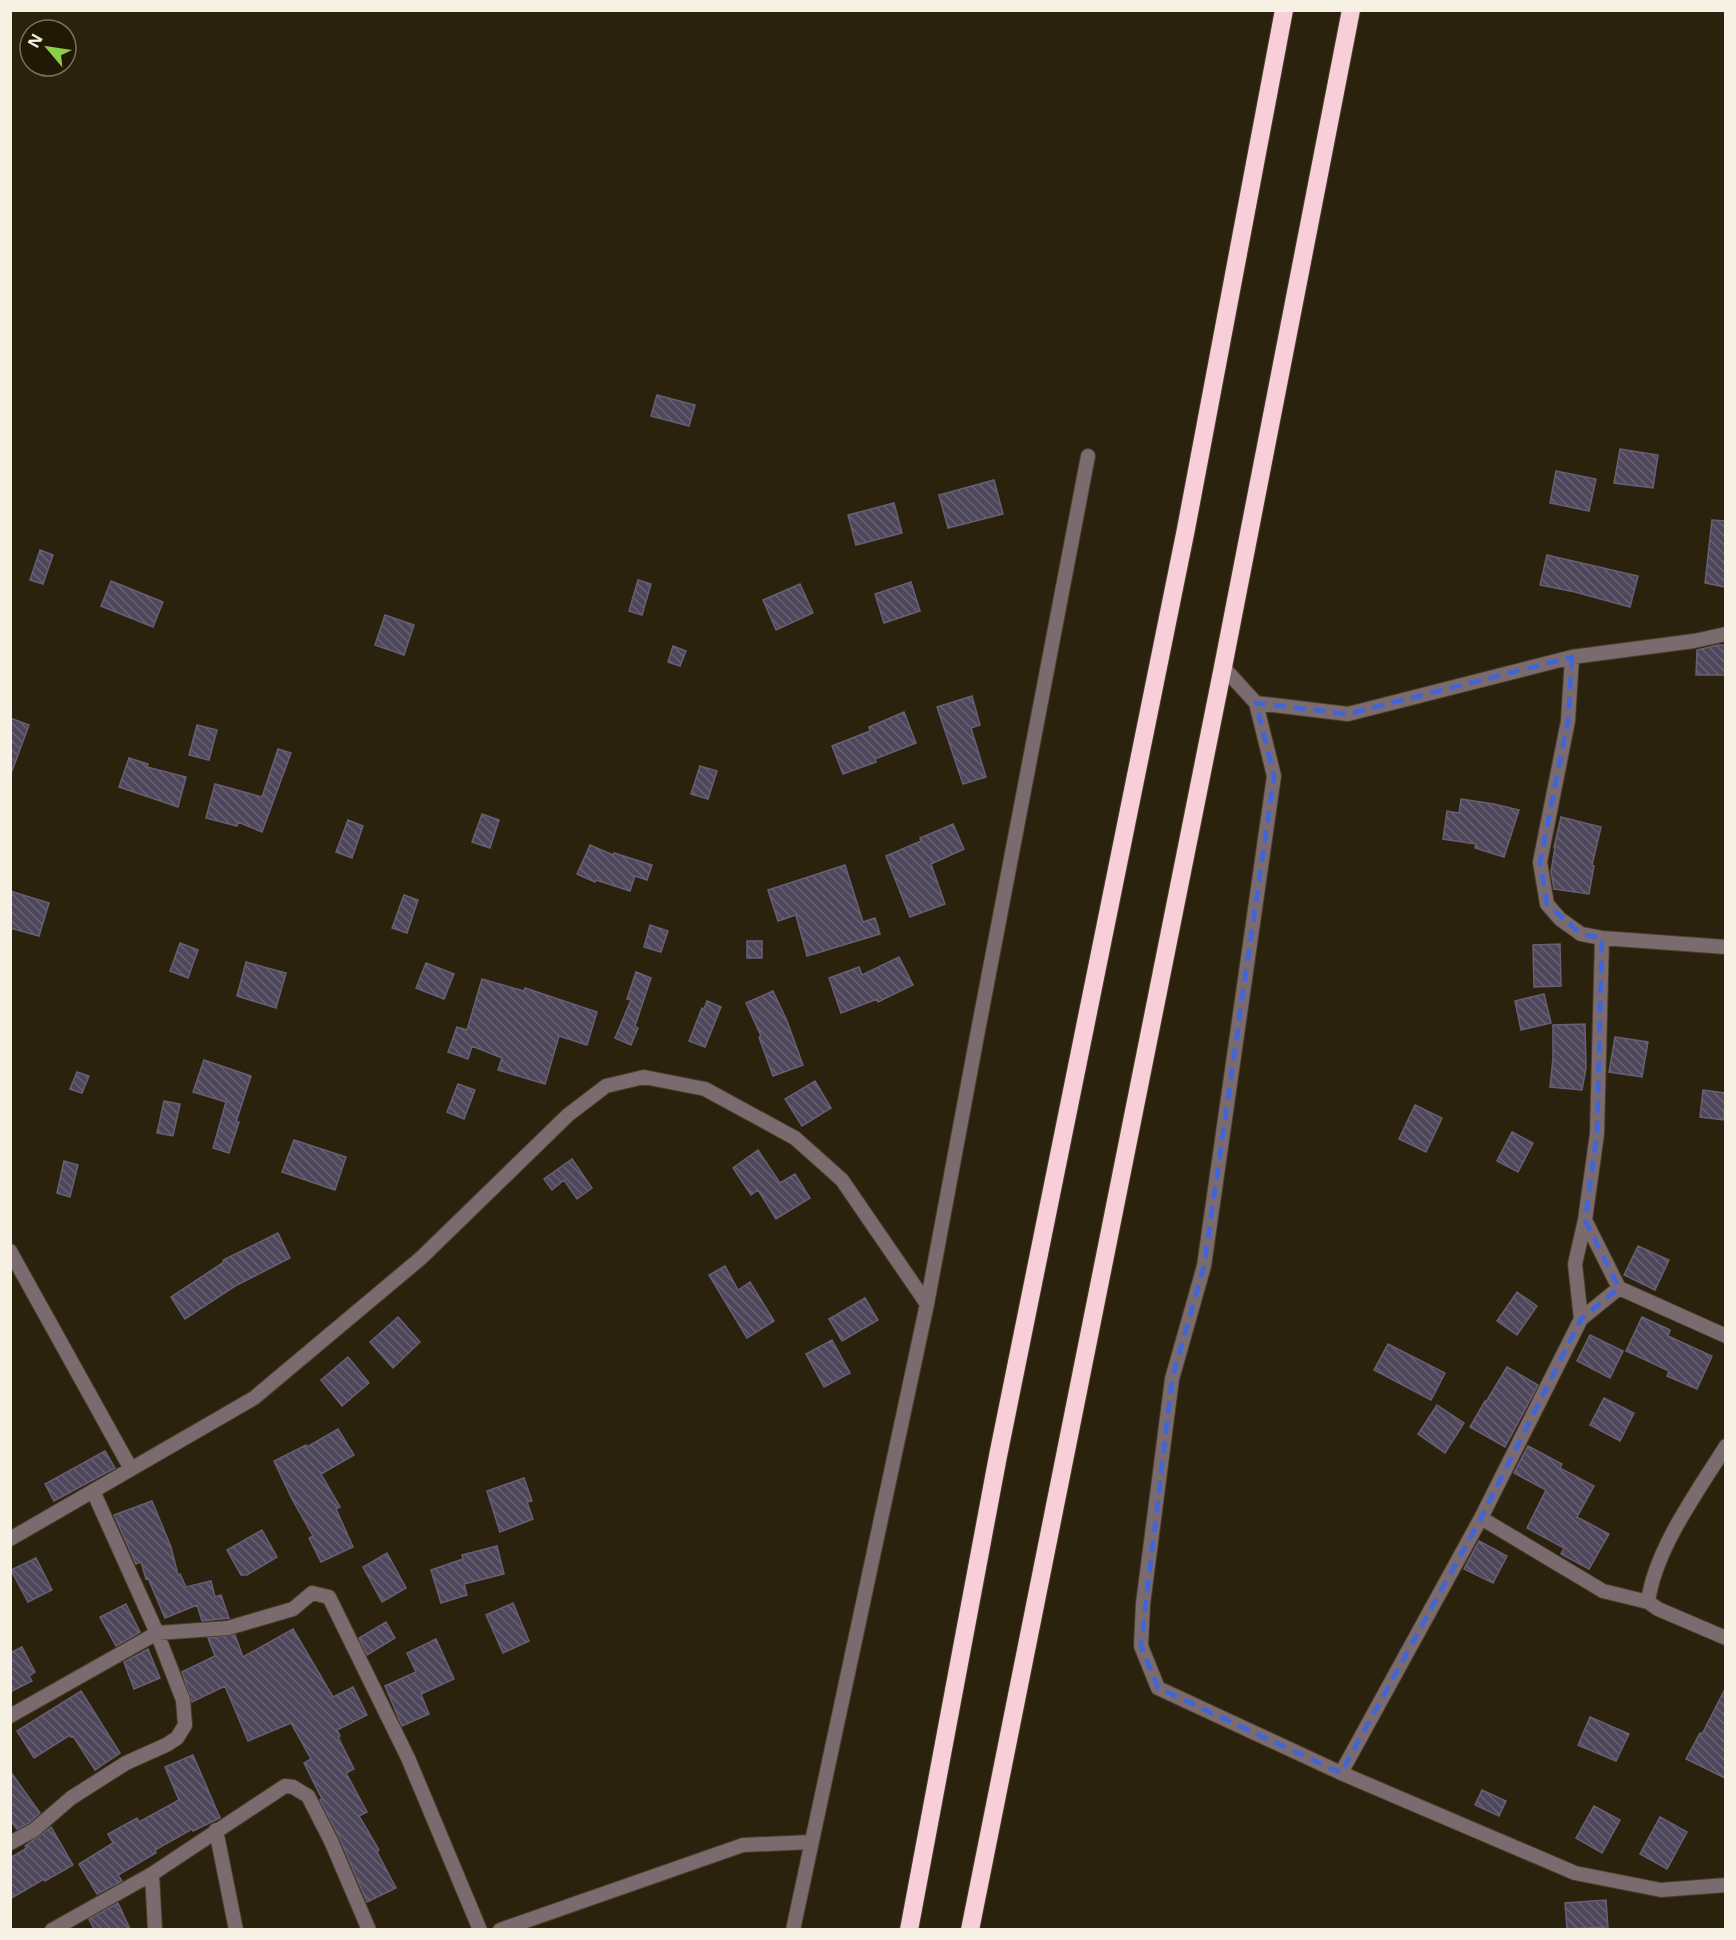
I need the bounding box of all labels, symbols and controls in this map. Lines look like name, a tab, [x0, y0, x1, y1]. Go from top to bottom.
north arrow	[18, 18, 78, 78]
text: N	[22, 30, 48, 52]

